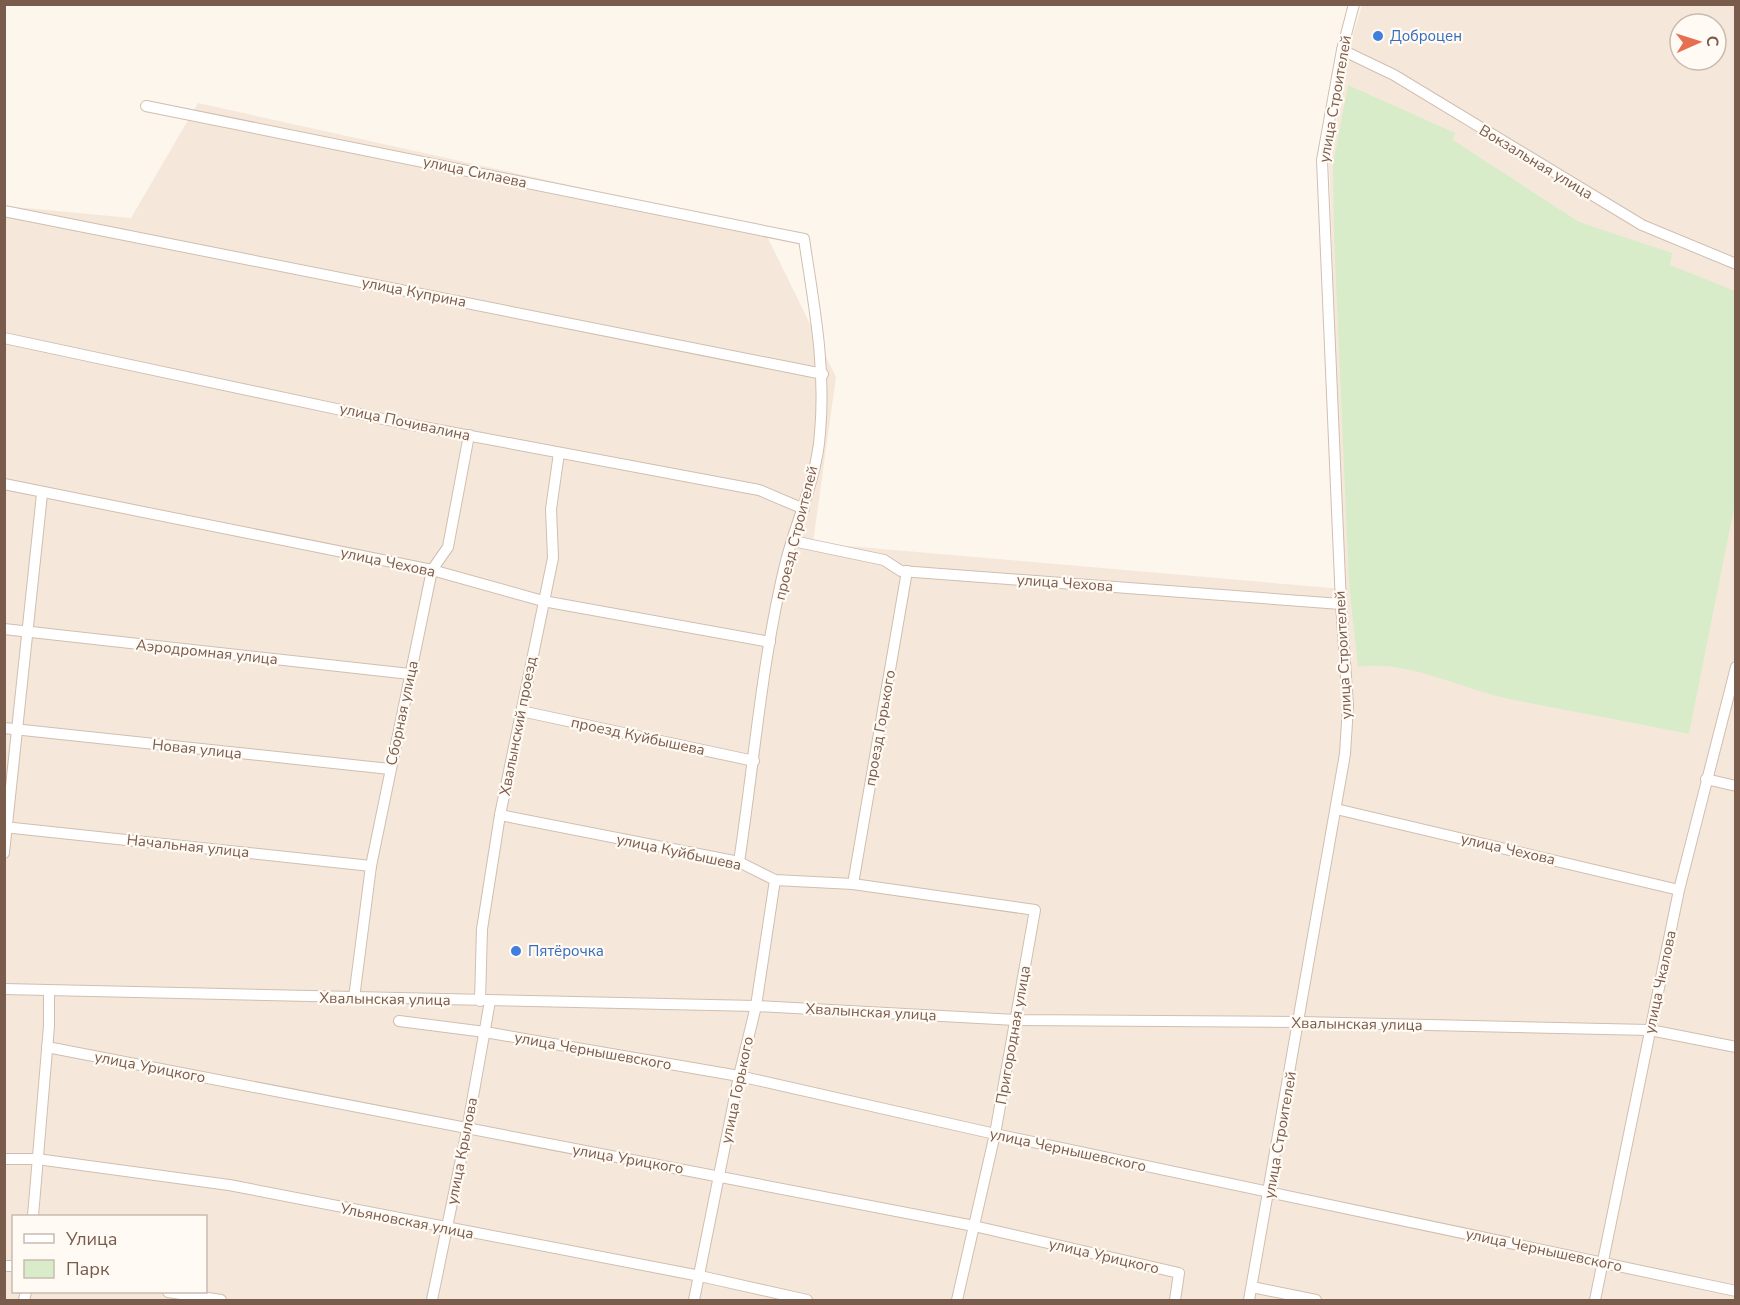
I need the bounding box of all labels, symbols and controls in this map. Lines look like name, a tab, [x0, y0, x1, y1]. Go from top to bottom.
north arrow	[1668, 12, 1728, 72]
place label: Доброцен	[1390, 26, 1462, 46]
marker: Доброцен	[1371, 29, 1385, 43]
street label: улица Строителей	[1314, 34, 1356, 164]
text: С	[1701, 35, 1723, 47]
street label: Вокзальная улица	[1475, 120, 1597, 204]
street label: улица Силаева	[421, 151, 529, 193]
street label: улица Куприна	[360, 272, 468, 312]
street label: улица Почивалина	[338, 398, 472, 446]
street label: проезд Строителей	[770, 464, 822, 602]
street label: улица Чехова	[339, 542, 437, 582]
street label: улица Чехова	[1016, 570, 1114, 596]
street label: улица Строителей	[1330, 590, 1356, 720]
street label: Аэродромная улица	[135, 635, 279, 669]
street label: Хвалынский проезд	[495, 655, 541, 797]
street label: Сборная улица	[381, 659, 423, 767]
street label: проезд Горького	[860, 668, 900, 788]
street label: проезд Куйбышева	[569, 712, 707, 760]
street label: Новая улица	[151, 734, 243, 764]
street label: улица Чехова	[1459, 828, 1557, 870]
street label: улица Куйбышева	[615, 829, 743, 875]
street label: Начальная улица	[126, 830, 250, 862]
street label: улица Чкалова	[1639, 928, 1681, 1036]
place label: Пятёрочка	[528, 941, 604, 961]
marker: Пятёрочка	[509, 944, 523, 958]
street label: Пригородная улица	[991, 964, 1035, 1106]
street label: Хвалынская улица	[319, 988, 451, 1010]
street label: Хвалынская улица	[805, 999, 937, 1025]
street label: Хвалынская улица	[1291, 1013, 1423, 1035]
street label: улица Чернышевского	[513, 1027, 673, 1075]
street label: улица Горького	[716, 1035, 758, 1145]
street label: улица Урицкого	[93, 1046, 207, 1088]
street label: улица Строителей	[1259, 1070, 1301, 1200]
street label: улица Крылова	[442, 1096, 482, 1206]
street label: улица Чернышевского	[988, 1124, 1148, 1176]
street label: улица Урицкого	[571, 1139, 685, 1179]
street label: Ульяновская улица	[338, 1198, 476, 1244]
legend	[12, 1215, 207, 1293]
street label: улица Чернышевского	[1464, 1224, 1624, 1276]
text: Улица	[65, 1227, 117, 1251]
street label: улица Урицкого	[1047, 1234, 1161, 1278]
text: Парк	[66, 1257, 110, 1281]

